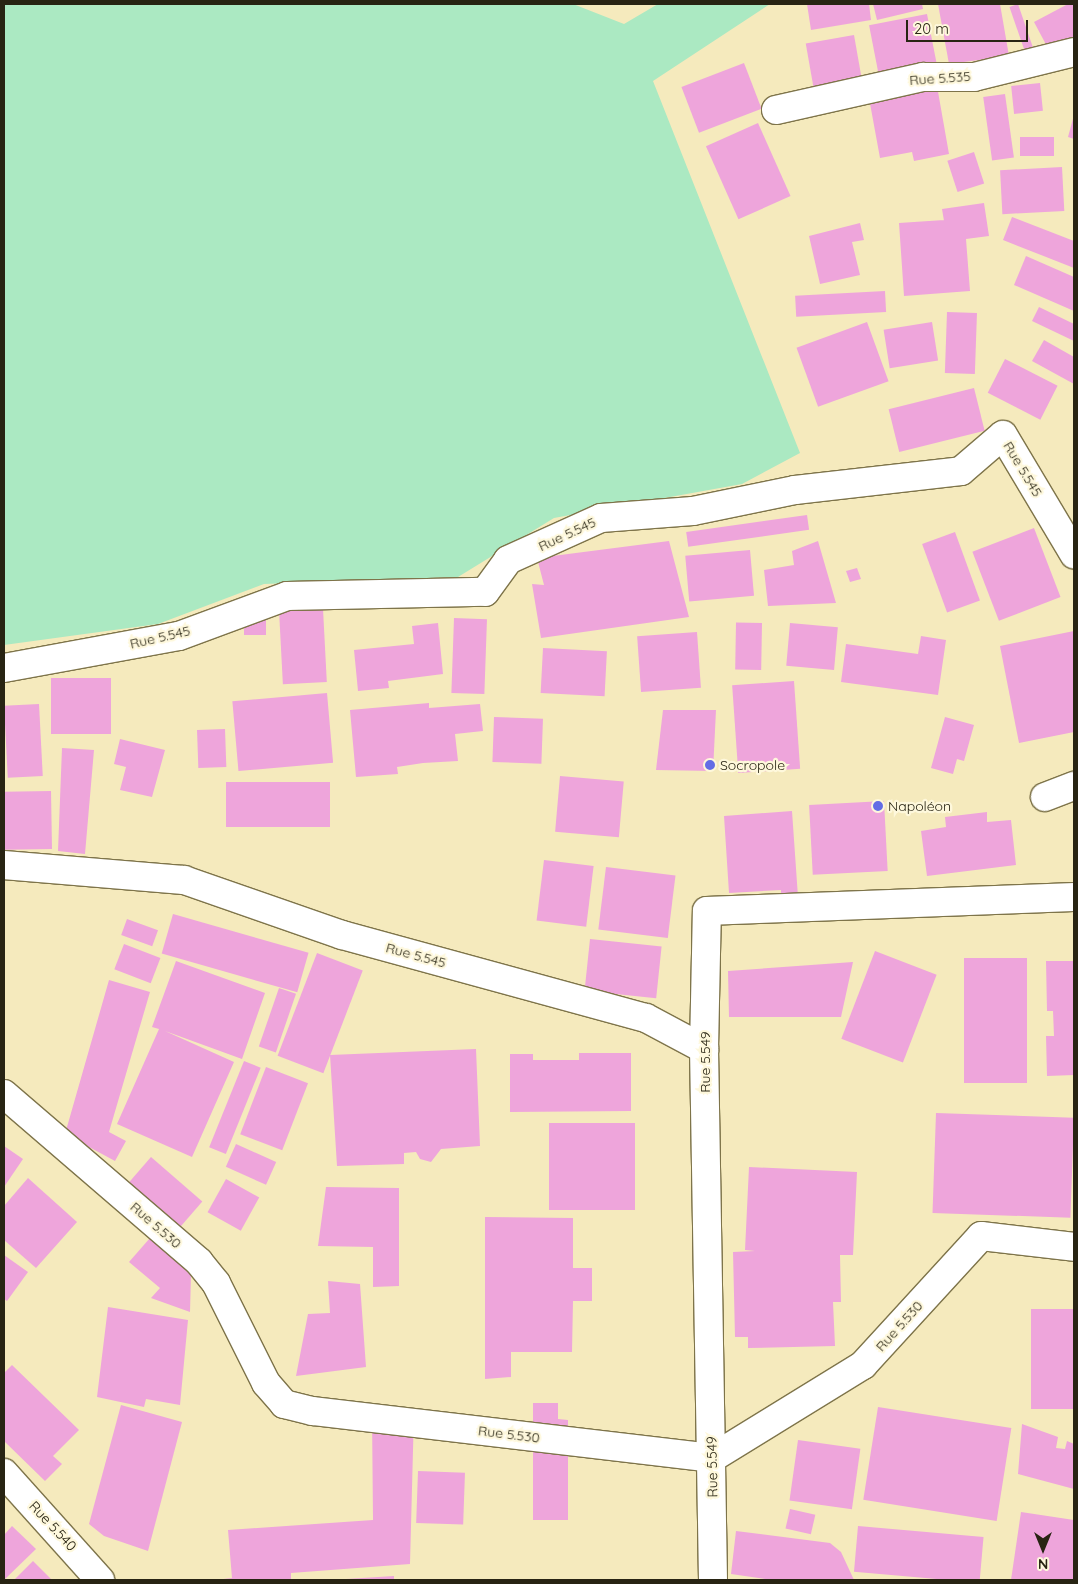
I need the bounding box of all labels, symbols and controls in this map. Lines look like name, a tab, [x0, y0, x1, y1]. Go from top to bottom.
scale bar	[908, 10, 1030, 42]
text: 20 m	[914, 19, 949, 38]
street label: Rue 5.535	[909, 67, 971, 89]
street label: Rue 5.545	[1000, 438, 1046, 500]
street label: Rue 5.545	[536, 513, 598, 555]
street label: Rue 5.545	[128, 622, 192, 652]
place label: Socropole	[720, 757, 785, 773]
marker: Socropole	[704, 759, 716, 771]
place label: Napoléon	[888, 798, 951, 814]
marker: Napoléon	[872, 800, 884, 812]
street label: Rue 5.545	[384, 939, 448, 971]
street label: Rue 5.549	[697, 1031, 713, 1093]
street label: Rue 5.530	[127, 1198, 185, 1252]
street label: Rue 5.530	[872, 1297, 926, 1355]
street label: Rue 5.530	[477, 1422, 541, 1446]
street label: Rue 5.549	[703, 1436, 721, 1498]
street label: Rue 5.540	[26, 1498, 80, 1554]
north arrow	[1018, 1524, 1068, 1574]
text: N	[1038, 1555, 1048, 1573]

